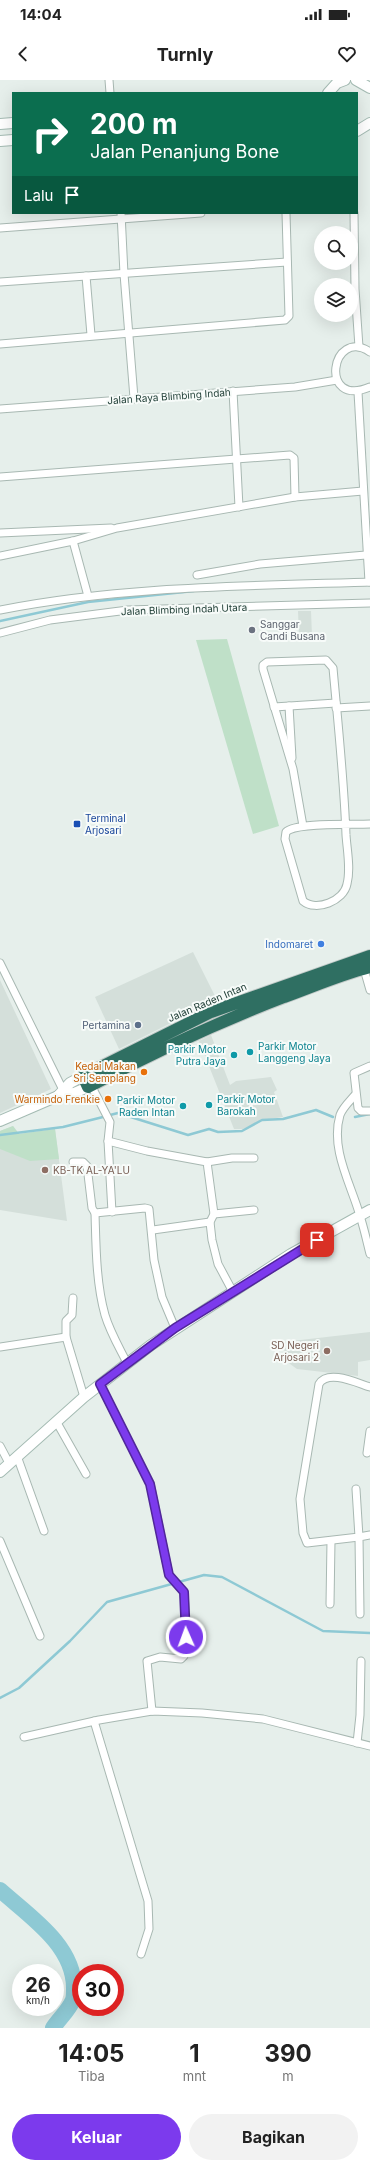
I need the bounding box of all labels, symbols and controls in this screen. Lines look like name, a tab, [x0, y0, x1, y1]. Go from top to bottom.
text: 14:04	[20, 5, 62, 24]
icon: back	[12, 43, 34, 65]
icon: heart	[336, 43, 358, 65]
text: Turnly	[157, 44, 213, 65]
text: 200 m	[90, 107, 178, 141]
icon: right	[24, 108, 76, 160]
text: Jalan Penanjung Bone	[90, 141, 279, 162]
icon: arrive	[61, 184, 83, 206]
text: Lalu	[24, 186, 53, 205]
map controls	[314, 226, 358, 322]
button: search	[314, 226, 358, 270]
button: layers	[314, 278, 358, 322]
street label: Jalan Raya Blimbing Indah	[107, 386, 231, 406]
street label: Jalan Blimbing Indah Utara	[121, 601, 247, 617]
place label: Sanggar Candi Busana	[260, 618, 325, 642]
marker: Sanggar Candi Busana	[247, 625, 257, 635]
place label: Terminal Arjosari	[85, 812, 126, 836]
marker: Terminal Arjosari	[72, 819, 82, 829]
place label: Indomaret	[265, 938, 314, 950]
marker: Indomaret	[316, 939, 326, 949]
street label: Jalan Raden Intan	[166, 980, 248, 1024]
place label: Pertamina	[82, 1019, 130, 1031]
marker: Pertamina	[133, 1020, 143, 1030]
place label: Parkir Motor Langgeng Jaya	[258, 1040, 331, 1064]
place label: Parkir Motor Putra Jaya	[168, 1043, 226, 1067]
marker: Parkir Motor Langgeng Jaya	[245, 1047, 255, 1057]
marker: Parkir Motor Putra Jaya	[229, 1050, 239, 1060]
place label: Kedai Makan Sri Semplang	[73, 1060, 136, 1084]
marker: Kedai Makan Sri Semplang	[139, 1067, 149, 1077]
place label: Warmindo Frenkie	[14, 1093, 100, 1105]
place label: Parkir Motor Barokah	[217, 1093, 276, 1117]
marker: Warmindo Frenkie	[103, 1094, 113, 1104]
place label: Parkir Motor Raden Intan	[117, 1094, 175, 1118]
marker: Parkir Motor Barokah	[204, 1100, 214, 1110]
marker: Parkir Motor Raden Intan	[178, 1101, 188, 1111]
place label: KB-TK AL-YA'LU	[53, 1164, 130, 1176]
marker: KB-TK AL-YA'LU	[40, 1165, 50, 1175]
pin	[300, 1223, 334, 1257]
icon: arrive	[306, 1229, 328, 1251]
place label: SD Negeri Arjosari 2	[271, 1339, 319, 1363]
marker: SD Negeri Arjosari 2	[322, 1346, 332, 1356]
position arrow	[165, 1616, 207, 1658]
speed limit sign: 30	[72, 1964, 124, 2016]
text: 26	[25, 1973, 51, 1997]
text: km/h	[26, 1994, 50, 2006]
text: 14:05	[58, 2039, 124, 2068]
text: 1	[189, 2039, 200, 2068]
text: 390	[264, 2039, 312, 2068]
text: Tiba	[78, 2068, 105, 2084]
text: mnt	[183, 2068, 206, 2084]
text: m	[282, 2068, 294, 2084]
button: Keluar	[12, 2114, 181, 2160]
button: Bagikan	[189, 2114, 358, 2160]

